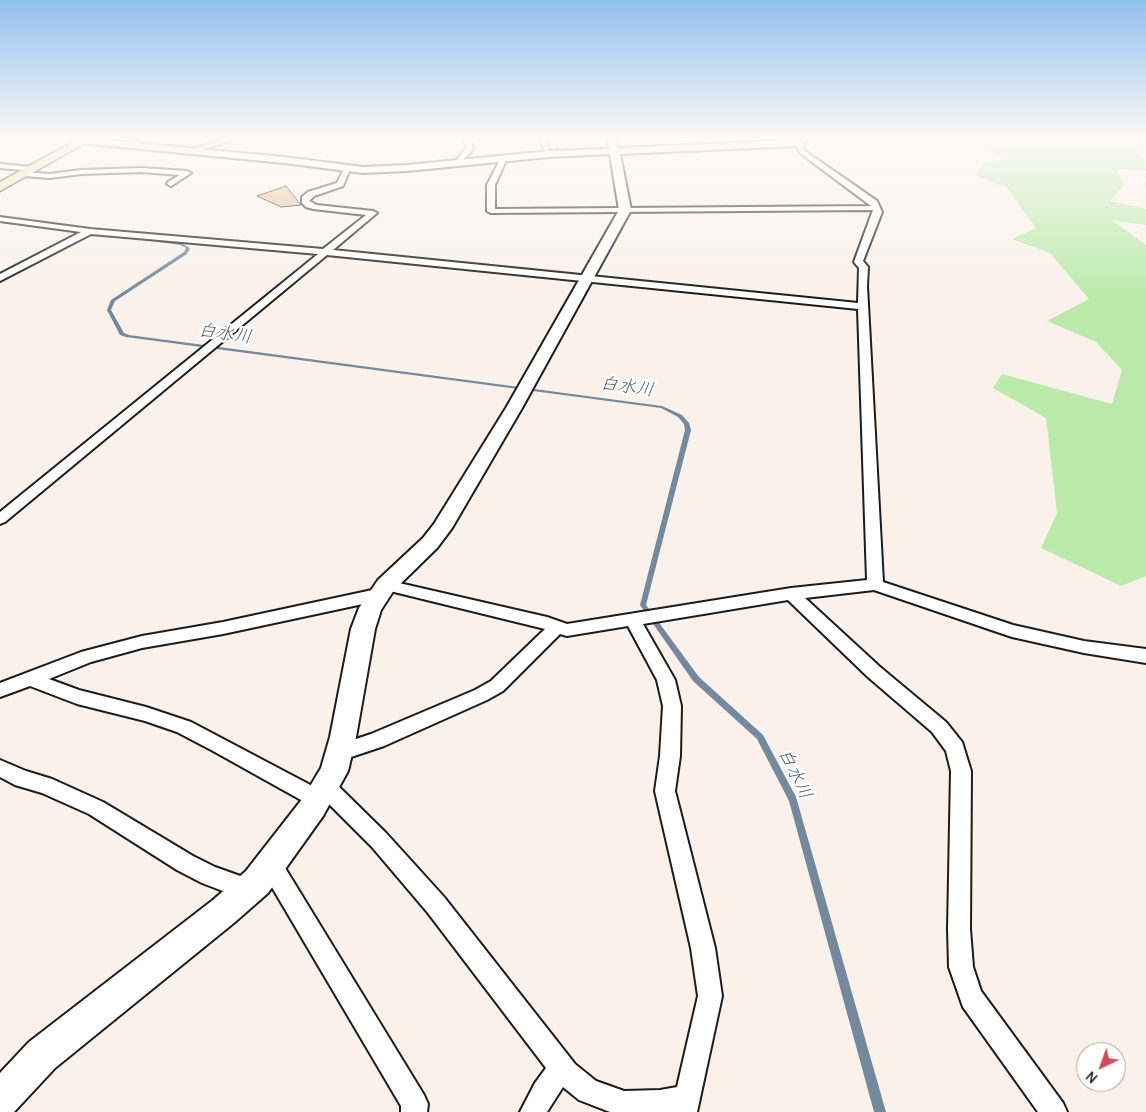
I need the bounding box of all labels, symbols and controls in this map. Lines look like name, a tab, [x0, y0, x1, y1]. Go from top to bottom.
water label: 白水川	[197, 320, 253, 348]
water label: 白水川	[599, 373, 655, 401]
water label: 白水川	[773, 745, 817, 803]
north arrow	[1076, 1042, 1126, 1092]
text: N	[1082, 1067, 1101, 1087]

